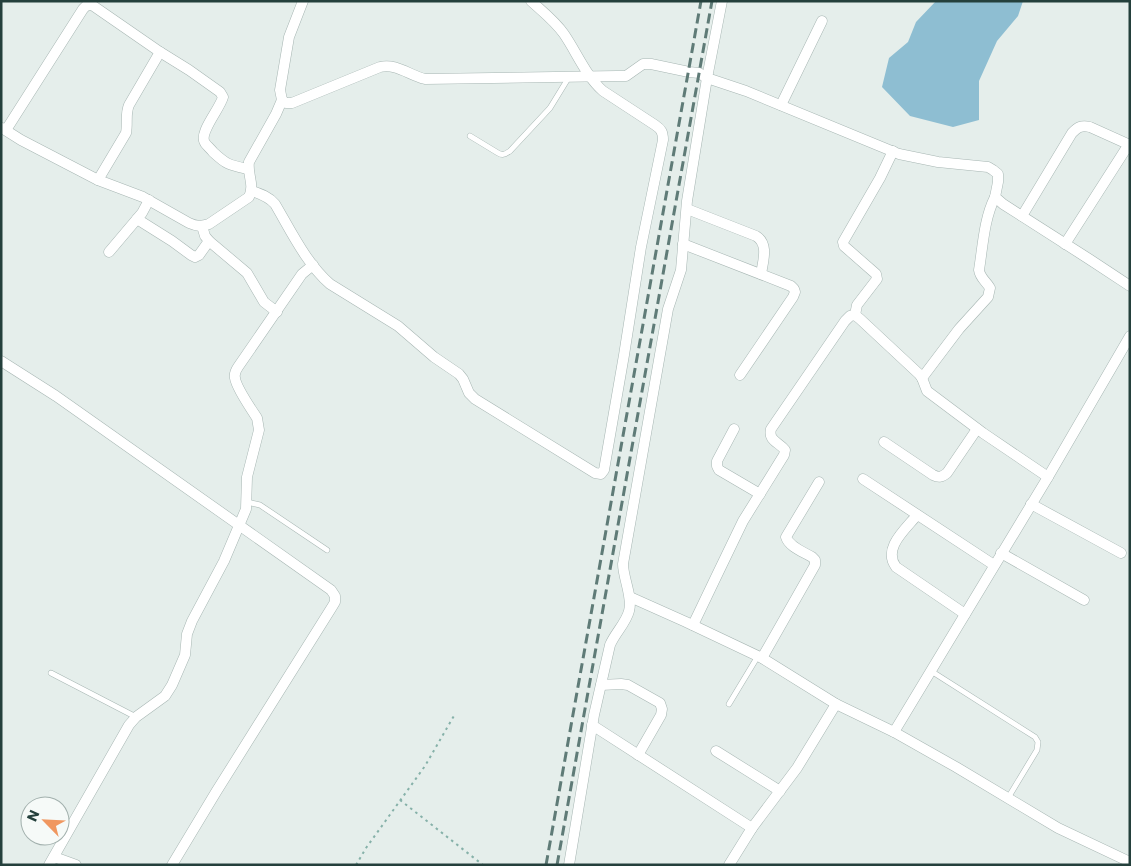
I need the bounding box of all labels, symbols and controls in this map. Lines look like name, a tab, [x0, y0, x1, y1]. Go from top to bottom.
north arrow	[20, 796, 70, 846]
text: N	[22, 807, 44, 825]

